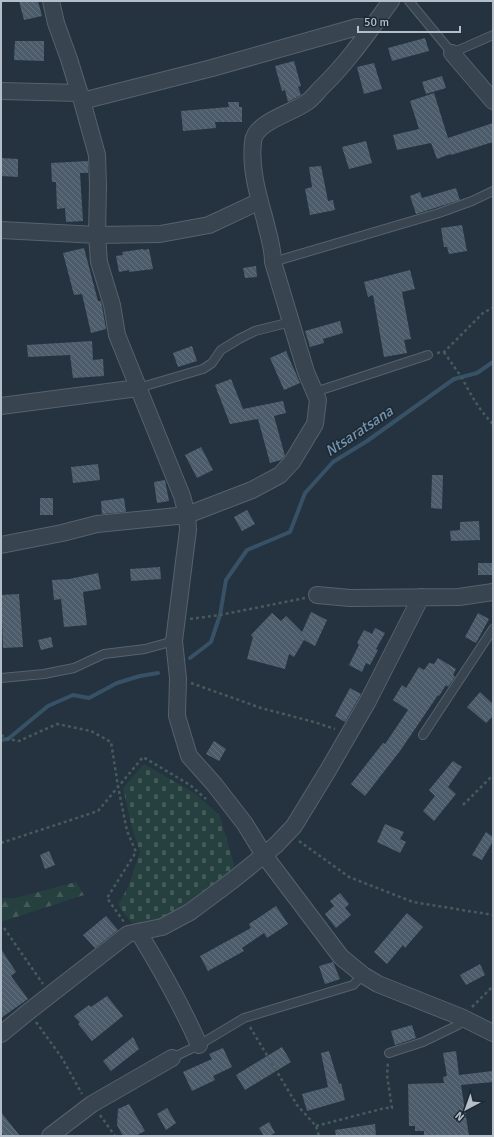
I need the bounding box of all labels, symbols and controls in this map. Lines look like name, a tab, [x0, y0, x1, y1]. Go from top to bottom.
scale bar	[358, 8, 460, 34]
text: 50 m	[364, 15, 389, 30]
water label: Ntsaratsana	[322, 402, 397, 460]
north arrow	[446, 1089, 486, 1129]
text: N	[453, 1109, 467, 1124]

